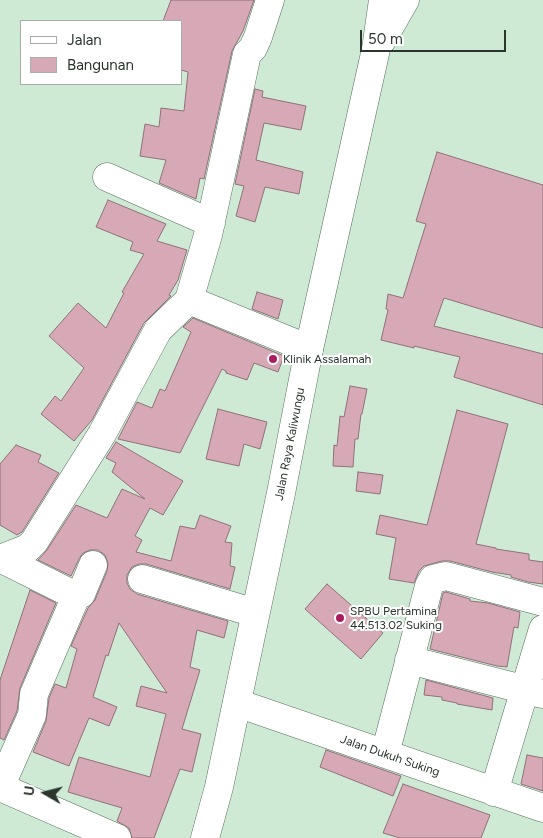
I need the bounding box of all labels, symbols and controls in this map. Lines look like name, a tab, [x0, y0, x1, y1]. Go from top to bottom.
legend	[20, 20, 182, 85]
scale bar	[363, 20, 509, 52]
text: 50 m	[368, 30, 403, 48]
text: Jalan	[67, 31, 102, 49]
text: Bangunan	[67, 56, 134, 74]
place label: Klinik Assalamah	[283, 352, 371, 366]
marker: Klinik Assalamah	[267, 353, 279, 365]
street label: Jalan Raya Kaliwungu	[272, 386, 308, 502]
place label: SPBU Pertamina 44.513.02 Suking	[350, 604, 442, 632]
marker: SPBU Pertamina 44.513.02 Suking	[334, 612, 346, 624]
street label: Jalan Dukuh Suking	[338, 732, 442, 780]
north arrow	[20, 768, 70, 818]
text: U	[21, 785, 39, 797]

